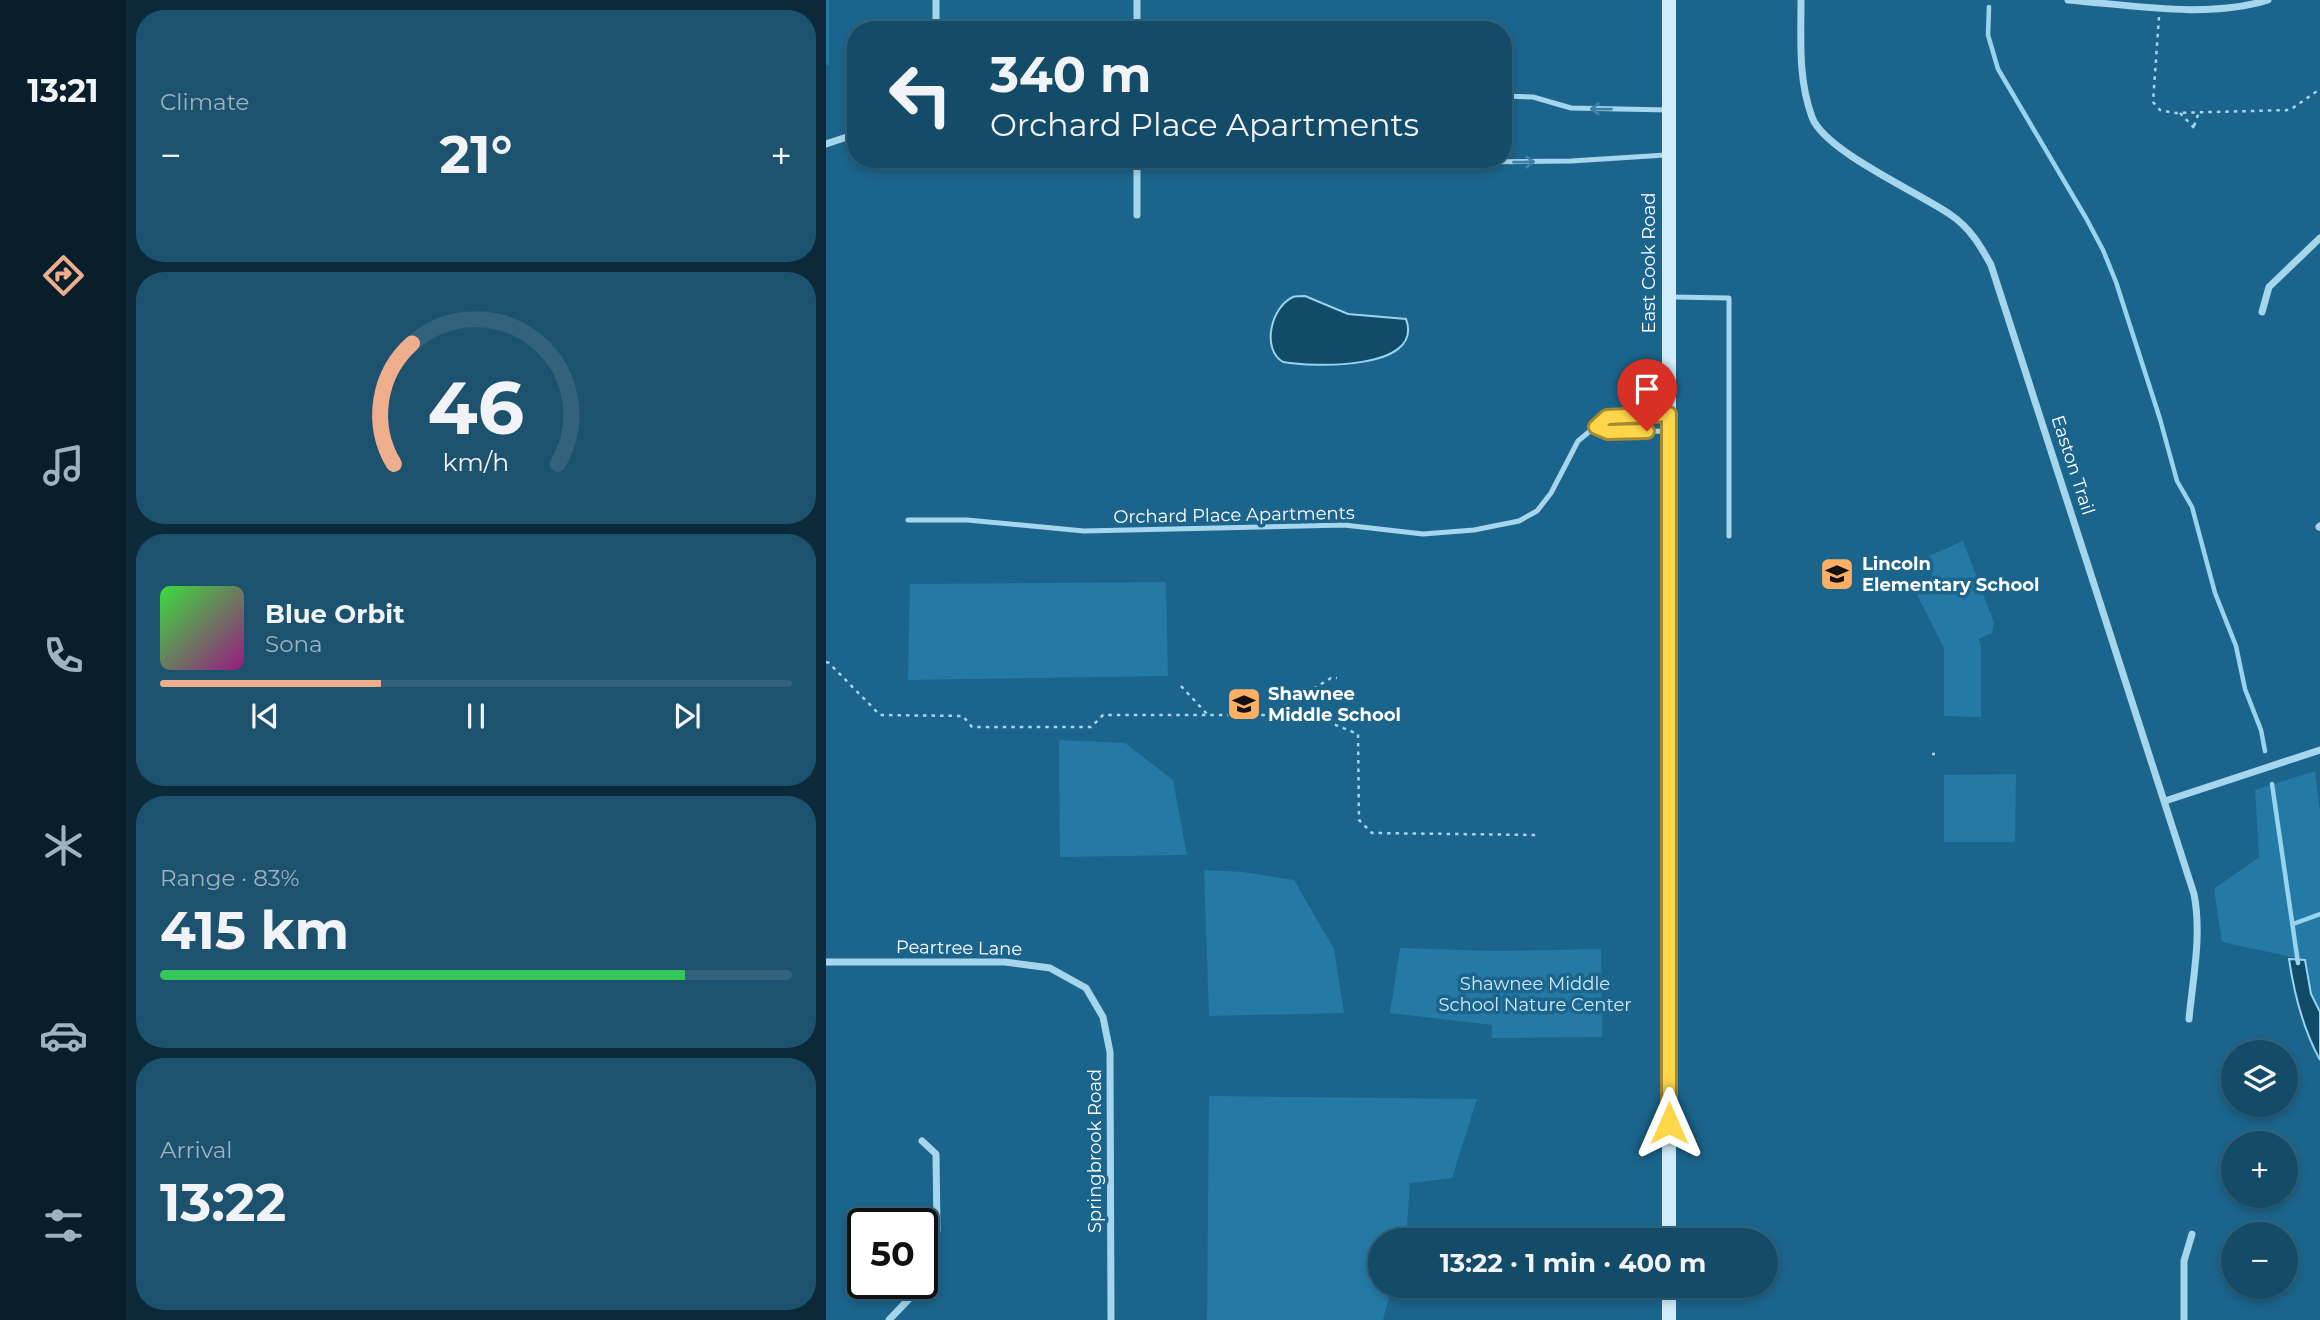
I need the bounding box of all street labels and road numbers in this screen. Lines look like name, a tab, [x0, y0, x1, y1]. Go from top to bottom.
street label: East Cook Road	[1638, 193, 1660, 333]
street label: Easton Trail	[2047, 412, 2099, 518]
street label: Orchard Place Apartments	[1113, 502, 1355, 528]
street label: Peartree Lane	[896, 936, 1023, 960]
street label: Springbrook Road	[1084, 1069, 1106, 1233]

